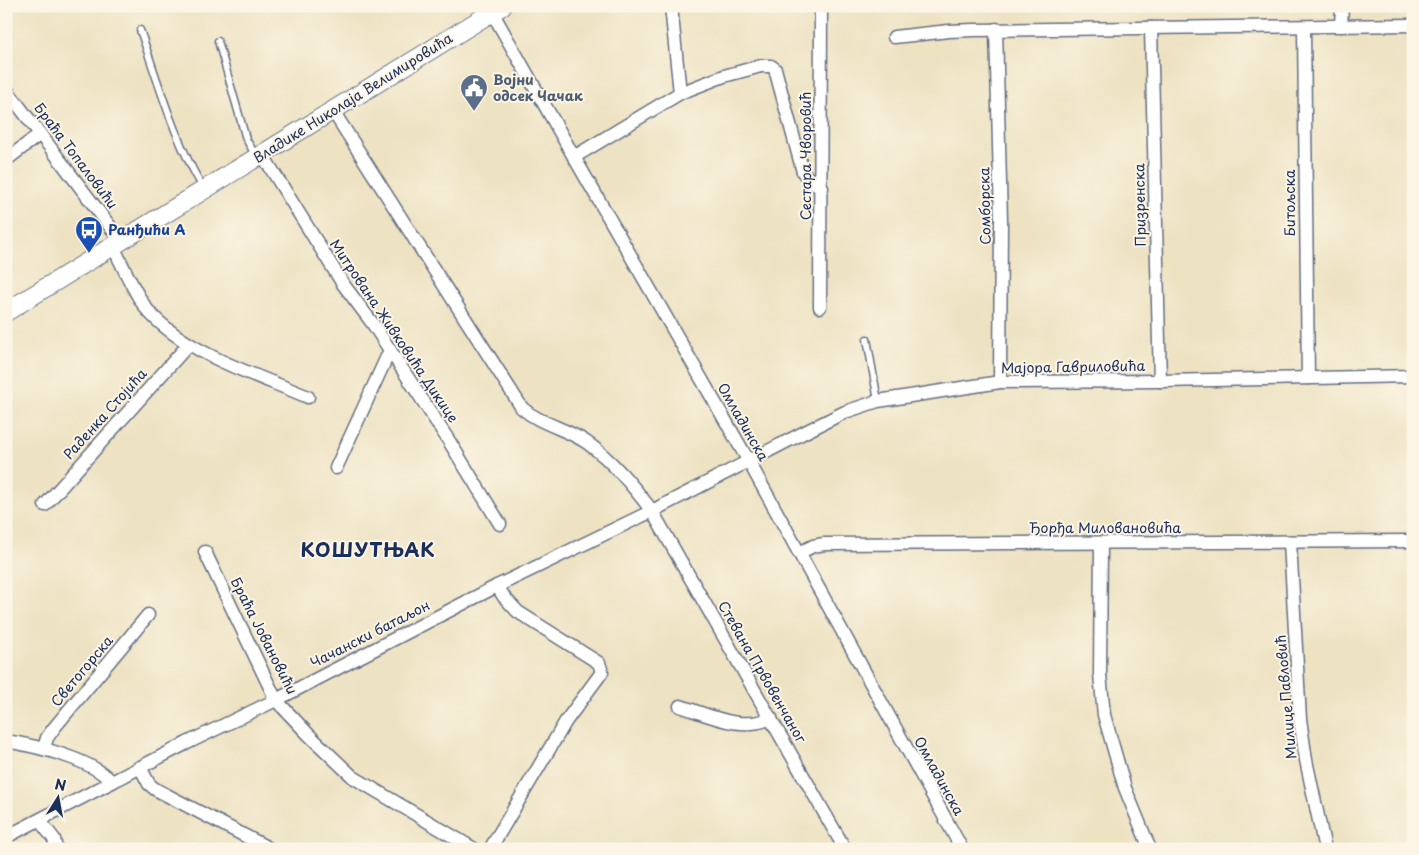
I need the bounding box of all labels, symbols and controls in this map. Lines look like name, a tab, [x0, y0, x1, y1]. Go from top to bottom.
street label: Владике Николаја Велимировића	[249, 27, 457, 168]
place label: Војни одсек Чачак	[493, 69, 583, 106]
public building icon: Војни одсек Чачак	[459, 73, 489, 112]
street label: Сестара Чворовић	[795, 92, 816, 220]
street label: Браћа Топаловићи	[29, 98, 123, 213]
street label: Призренска	[1128, 163, 1151, 247]
street label: Сомборска	[973, 167, 996, 245]
street label: Битољска	[1279, 169, 1300, 236]
bus stop icon: Ранђићи А	[74, 215, 104, 254]
place label: Ранђићи А	[108, 219, 186, 240]
street label: Митрована Живковића Дикице	[325, 235, 464, 427]
street label: Мајора Гавриловића	[1001, 355, 1146, 378]
street label: Раденка Стојића	[58, 363, 151, 464]
street label: Омладинска	[713, 379, 774, 465]
street label: Ђорђа Миловановића	[1029, 517, 1181, 538]
district label: КОШУТЊАК	[300, 535, 436, 563]
street label: Браћа Јовановићи	[226, 574, 303, 698]
street label: Чачански батаљон	[306, 594, 433, 673]
street label: Стевана Првовенчаног	[713, 597, 812, 747]
street label: Светогорска	[45, 630, 118, 711]
street label: Милице Павловић	[1270, 634, 1301, 760]
street label: Омладинска	[909, 733, 970, 819]
north arrow	[32, 772, 82, 822]
text: N	[53, 773, 68, 796]

